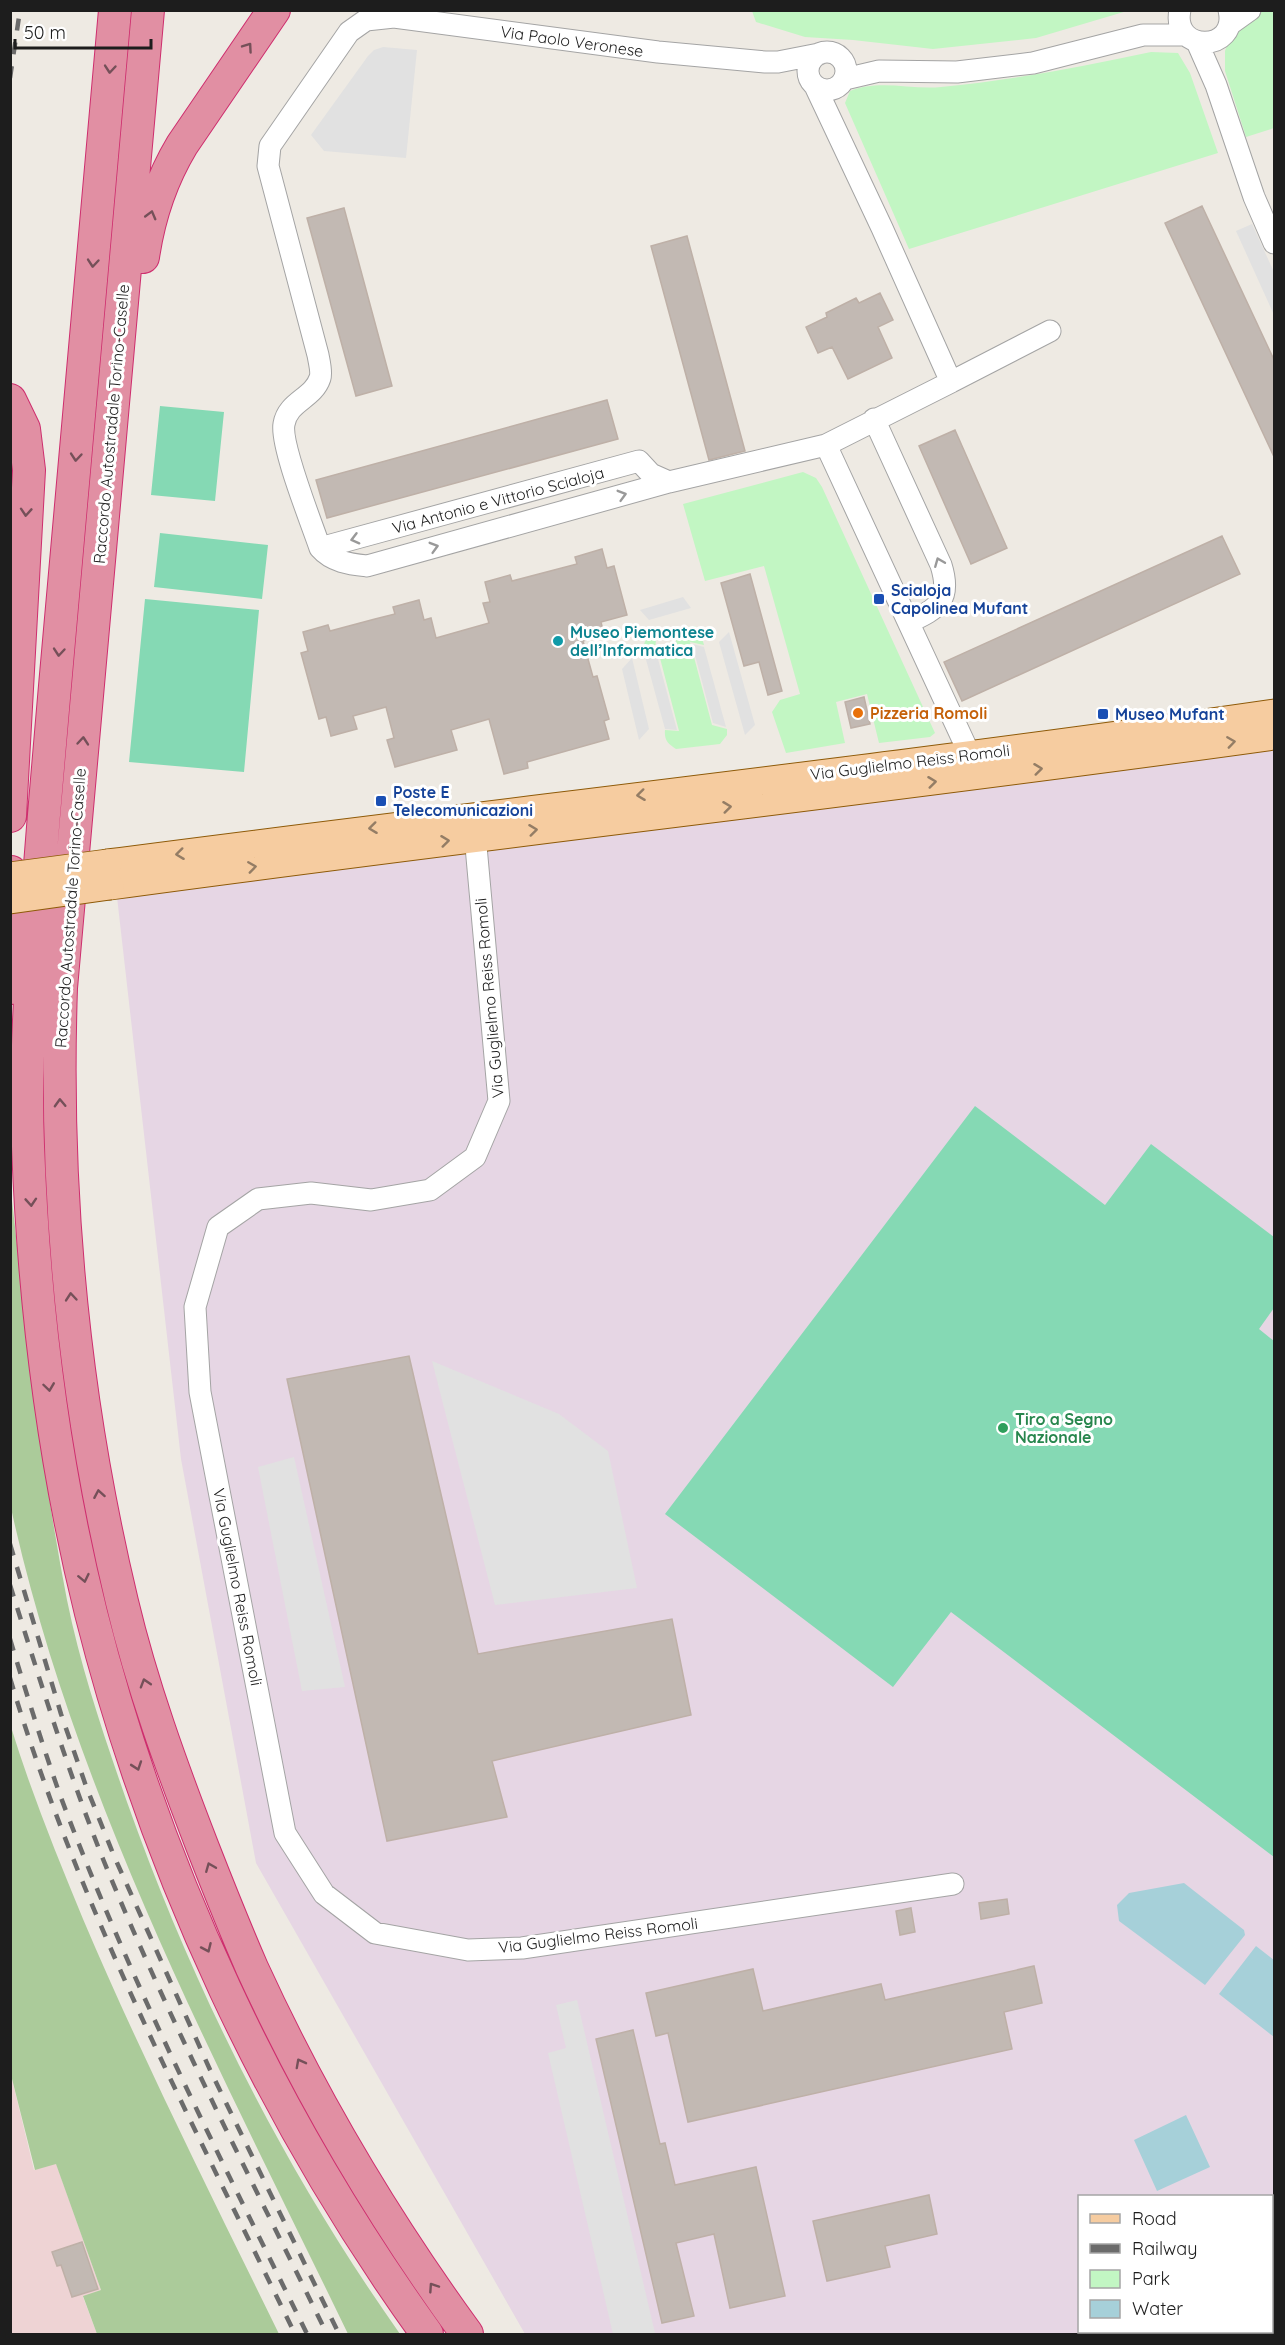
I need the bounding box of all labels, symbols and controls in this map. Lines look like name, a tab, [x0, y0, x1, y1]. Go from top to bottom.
scale bar	[15, 12, 152, 50]
text: 50 m	[24, 21, 66, 44]
street label: Via Paolo Veronese	[499, 21, 645, 61]
one-way arrow	[241, 43, 252, 54]
one-way arrow	[104, 64, 117, 73]
one-way arrow	[144, 211, 157, 221]
one-way arrow	[87, 258, 100, 268]
street label: Raccordo Autostradale Torino-Caselle	[89, 283, 133, 565]
one-way arrow	[70, 453, 83, 462]
street label: Via Antonio e Vittorio Scialoja	[390, 462, 606, 538]
one-way arrow	[616, 490, 627, 502]
one-way arrow	[19, 507, 32, 516]
one-way arrow	[350, 532, 361, 544]
one-way arrow	[429, 542, 439, 555]
one-way arrow	[934, 558, 946, 569]
place label: Scialoja Capolinea Mufant	[891, 580, 1028, 618]
marker: Scialoja Capolinea Mufant	[872, 592, 886, 606]
place label: Museo Piemontese dell’Informatica	[570, 622, 714, 660]
marker: Museo Piemontese dell’Informatica	[551, 634, 565, 648]
one-way arrow	[52, 647, 65, 656]
place label: Pizzeria Romoli	[870, 703, 987, 723]
place label: Museo Mufant	[1115, 704, 1225, 724]
marker: Pizzeria Romoli	[851, 706, 865, 720]
marker: Museo Mufant	[1096, 707, 1110, 721]
one-way arrow	[76, 736, 89, 745]
one-way arrow	[1227, 736, 1236, 748]
street label: Via Guglielmo Reiss Romoli	[809, 740, 1011, 784]
one-way arrow	[1034, 763, 1043, 775]
street label: Raccordo Autostradale Torino-Caselle	[50, 767, 90, 1049]
one-way arrow	[928, 776, 937, 789]
place label: Poste E Telecomunicazioni	[393, 782, 533, 820]
one-way arrow	[637, 788, 646, 801]
marker: Poste E Telecomunicazioni	[374, 794, 388, 808]
one-way arrow	[722, 801, 731, 814]
one-way arrow	[369, 822, 378, 834]
one-way arrow	[529, 825, 538, 837]
one-way arrow	[440, 835, 449, 848]
one-way arrow	[175, 847, 185, 859]
one-way arrow	[247, 861, 256, 873]
street label: Via Guglielmo Reiss Romoli	[470, 897, 508, 1099]
one-way arrow	[54, 1098, 66, 1107]
one-way arrow	[25, 1198, 38, 1207]
one-way arrow	[65, 1293, 78, 1302]
one-way arrow	[42, 1382, 54, 1391]
place label: Tiro a Segno Nazionale	[1015, 1409, 1113, 1447]
marker: Tiro a Segno Nazionale	[996, 1421, 1010, 1435]
street label: Via Guglielmo Reiss Romoli	[209, 1487, 267, 1687]
one-way arrow	[93, 1489, 105, 1498]
one-way arrow	[76, 1573, 89, 1583]
one-way arrow	[140, 1678, 152, 1689]
one-way arrow	[130, 1760, 142, 1771]
one-way arrow	[205, 1862, 218, 1872]
street label: Via Guglielmo Reiss Romoli	[497, 1913, 699, 1957]
one-way arrow	[200, 1941, 212, 1952]
one-way arrow	[296, 2059, 307, 2069]
legend	[1078, 2195, 1273, 2333]
text: Road	[1132, 2207, 1177, 2230]
text: Railway	[1132, 2237, 1198, 2260]
text: Park	[1132, 2267, 1170, 2290]
one-way arrow	[428, 2283, 440, 2293]
text: Water	[1132, 2297, 1183, 2320]

